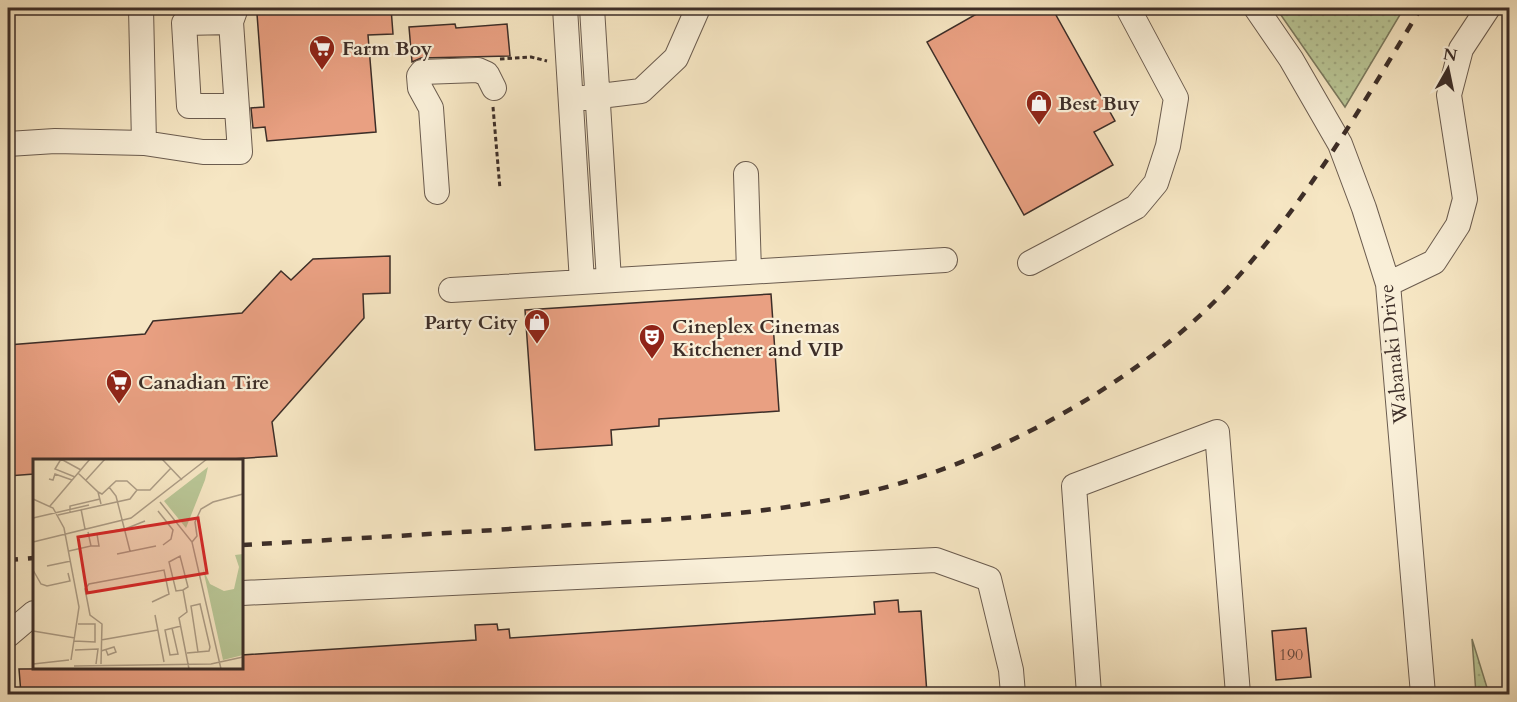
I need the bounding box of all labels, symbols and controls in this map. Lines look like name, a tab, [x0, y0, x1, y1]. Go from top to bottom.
supermarket icon: Farm Boy	[307, 33, 337, 71]
place label: Farm Boy	[342, 35, 433, 62]
north arrow	[1418, 39, 1478, 99]
text: N	[1442, 43, 1459, 67]
shop icon: Best Buy	[1024, 88, 1054, 126]
place label: Best Buy	[1058, 90, 1140, 117]
street label: Wabanaki Drive	[1373, 283, 1414, 426]
shop icon: Party City	[522, 307, 552, 345]
place label: Party City	[424, 309, 519, 336]
place label: Cineplex Cinemas Kitchener and VIP	[672, 313, 843, 363]
theatre icon: Cineplex Cinemas Kitchener and VIP	[637, 322, 667, 360]
supermarket icon: Canadian Tire	[104, 367, 134, 405]
place label: Canadian Tire	[138, 369, 269, 396]
inset map	[33, 459, 243, 669]
house number: 190	[1279, 644, 1303, 666]

